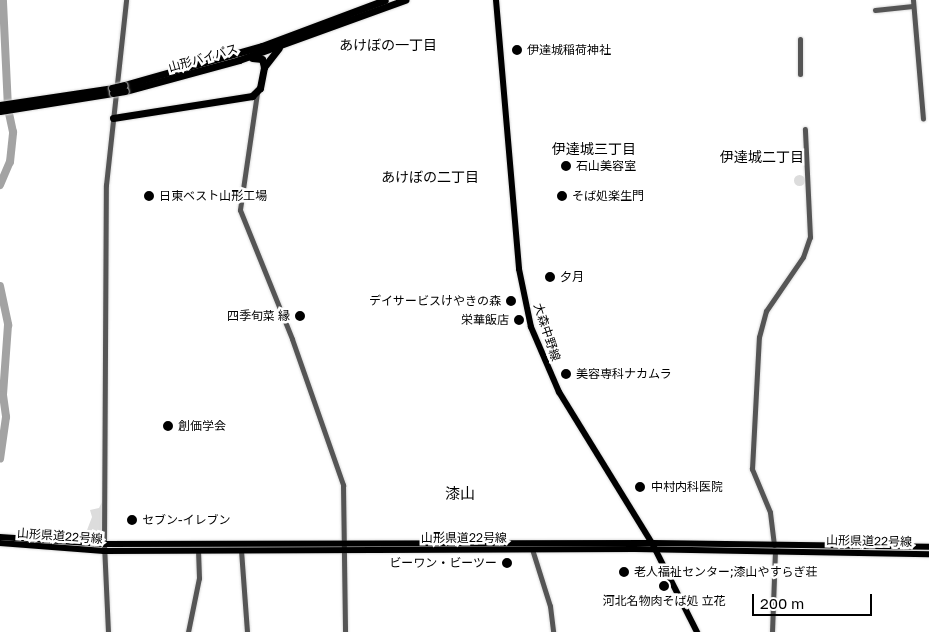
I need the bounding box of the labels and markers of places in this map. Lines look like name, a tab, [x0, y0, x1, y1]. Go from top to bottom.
place label: 伊達城稲荷神社	[527, 43, 611, 57]
marker: 伊達城稲荷神社	[511, 44, 523, 56]
place label: 石山美容室	[576, 159, 636, 173]
marker: 石山美容室	[560, 160, 572, 172]
place label: 日東ベスト山形工場	[159, 189, 267, 203]
place label: そば処楽生門	[572, 189, 644, 203]
marker: 日東ベスト山形工場	[143, 190, 155, 202]
marker: そば処楽生門	[556, 190, 568, 202]
place label: 夕月	[560, 270, 584, 284]
marker: 夕月	[544, 271, 556, 283]
place label: デイサービスけやきの森	[369, 294, 501, 308]
marker: デイサービスけやきの森	[505, 295, 517, 307]
place label: 四季旬菜 縁	[227, 309, 290, 323]
marker: 四季旬菜 縁	[294, 310, 306, 322]
place label: 栄華飯店	[461, 313, 509, 327]
marker: 栄華飯店	[513, 314, 525, 326]
place label: 美容専科ナカムラ	[576, 367, 672, 381]
marker: 美容専科ナカムラ	[560, 368, 572, 380]
place label: 創価学会	[178, 419, 226, 433]
marker: 創価学会	[162, 420, 174, 432]
marker: 中村内科医院	[633, 480, 647, 494]
place label: 中村内科医院	[651, 480, 723, 494]
place label: セブン-イレブン	[142, 513, 231, 527]
marker: セブン-イレブン	[126, 514, 138, 526]
place label: ビーワン・ビーツー	[389, 556, 497, 570]
marker: ビーワン・ビーツー	[501, 557, 513, 569]
place label: 老人福祉センター;漆山やすらぎ荘	[634, 565, 818, 579]
marker: 老人福祉センター;漆山やすらぎ荘	[618, 566, 630, 578]
marker: 河北名物肉そば処 立花	[658, 580, 670, 592]
place label: 河北名物肉そば処 立花	[603, 594, 725, 608]

